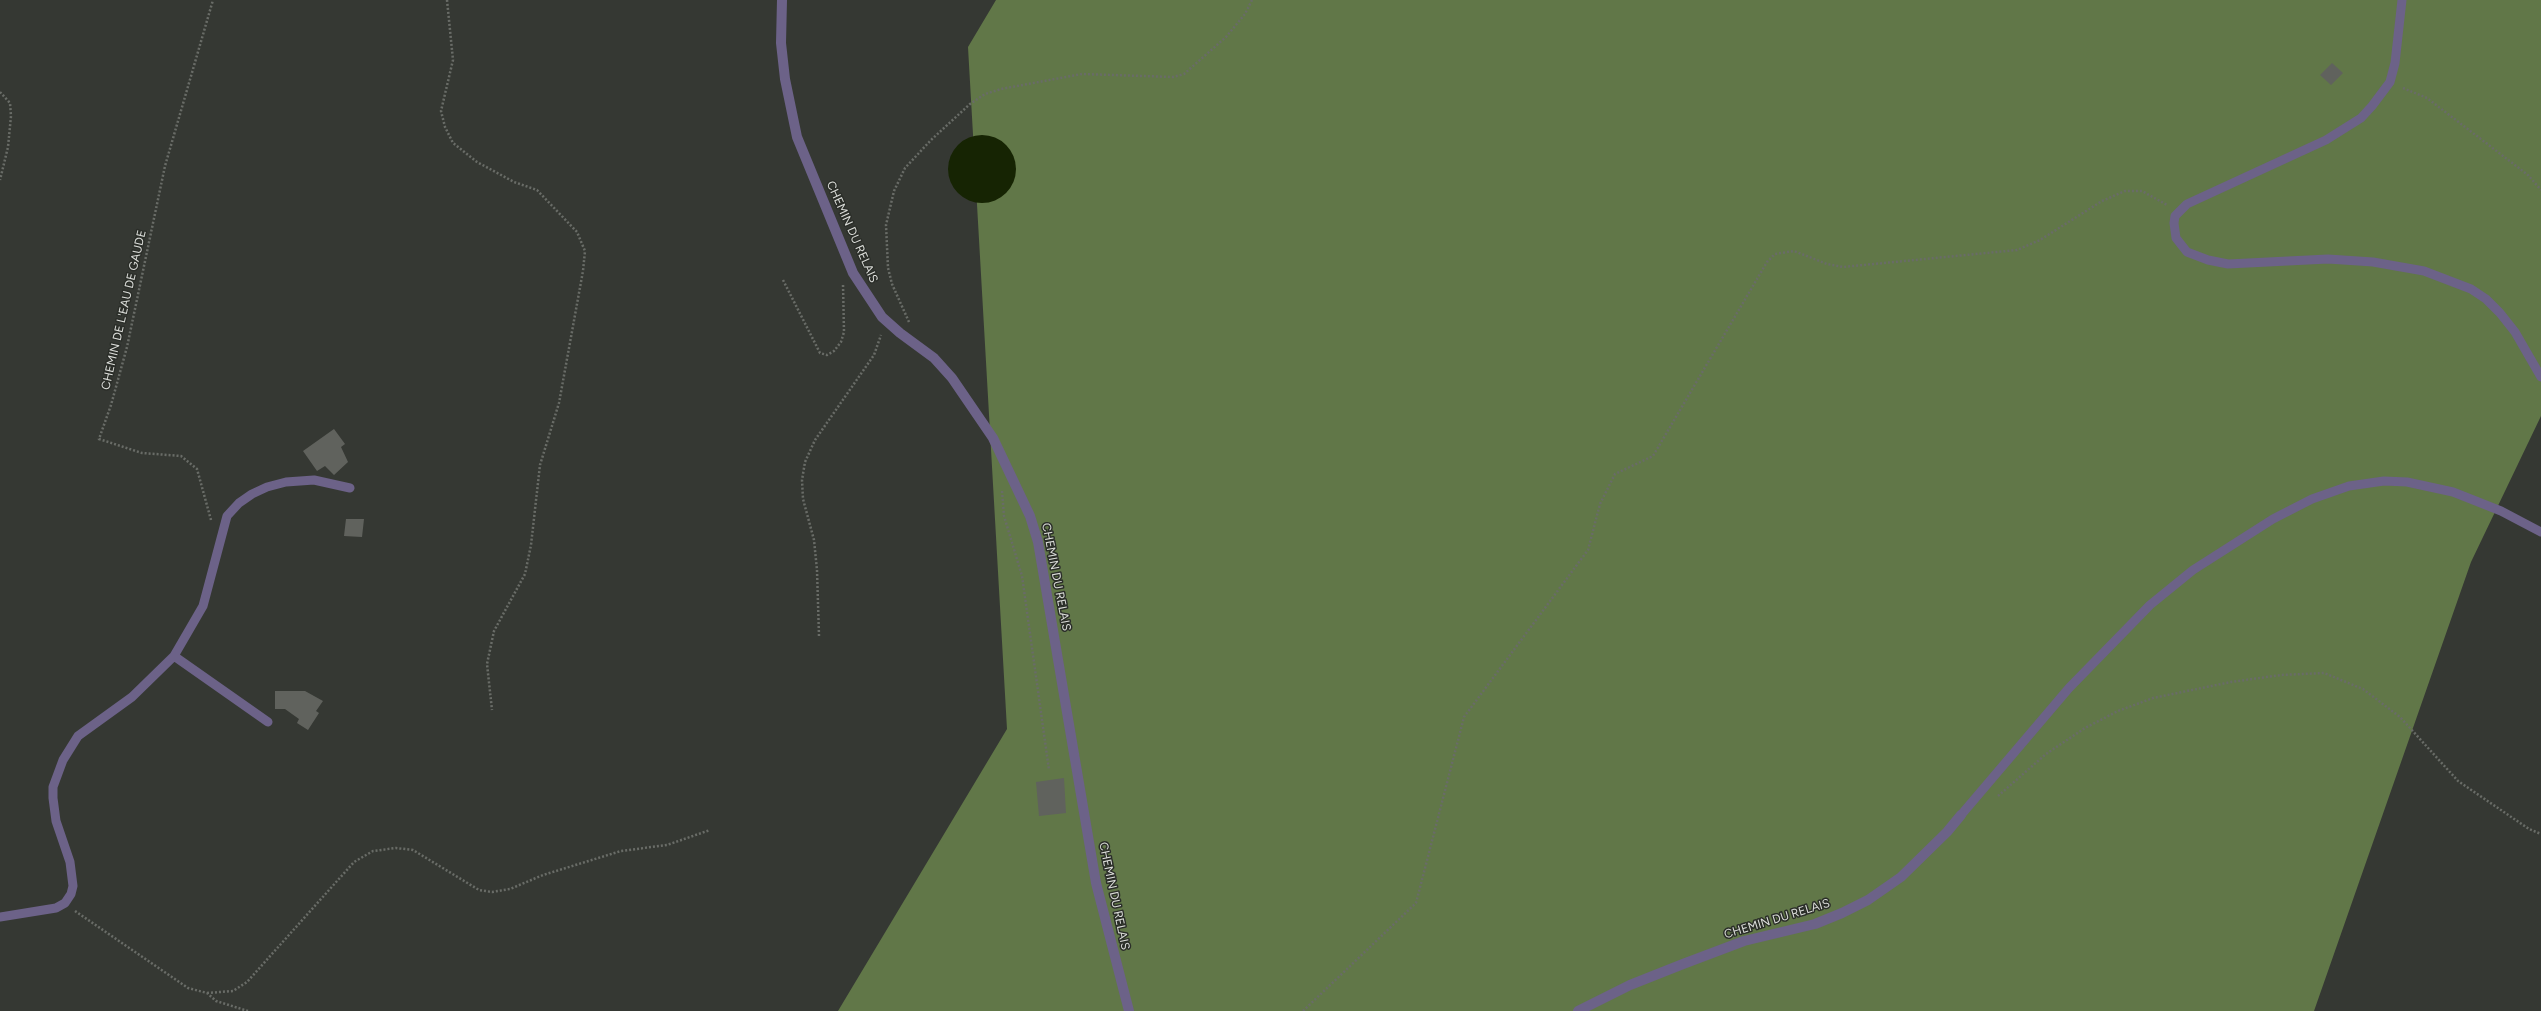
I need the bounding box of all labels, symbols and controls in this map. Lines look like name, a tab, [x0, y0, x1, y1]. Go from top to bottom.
street label: CHEMIN DU RELAIS	[823, 179, 881, 285]
street label: CHEMIN DE L'EAU DE GAUDE	[99, 229, 149, 391]
street label: CHEMIN DU RELAIS	[1038, 522, 1074, 632]
street label: CHEMIN DU RELAIS	[1096, 841, 1132, 951]
street label: CHEMIN DU RELAIS	[1722, 896, 1832, 942]

